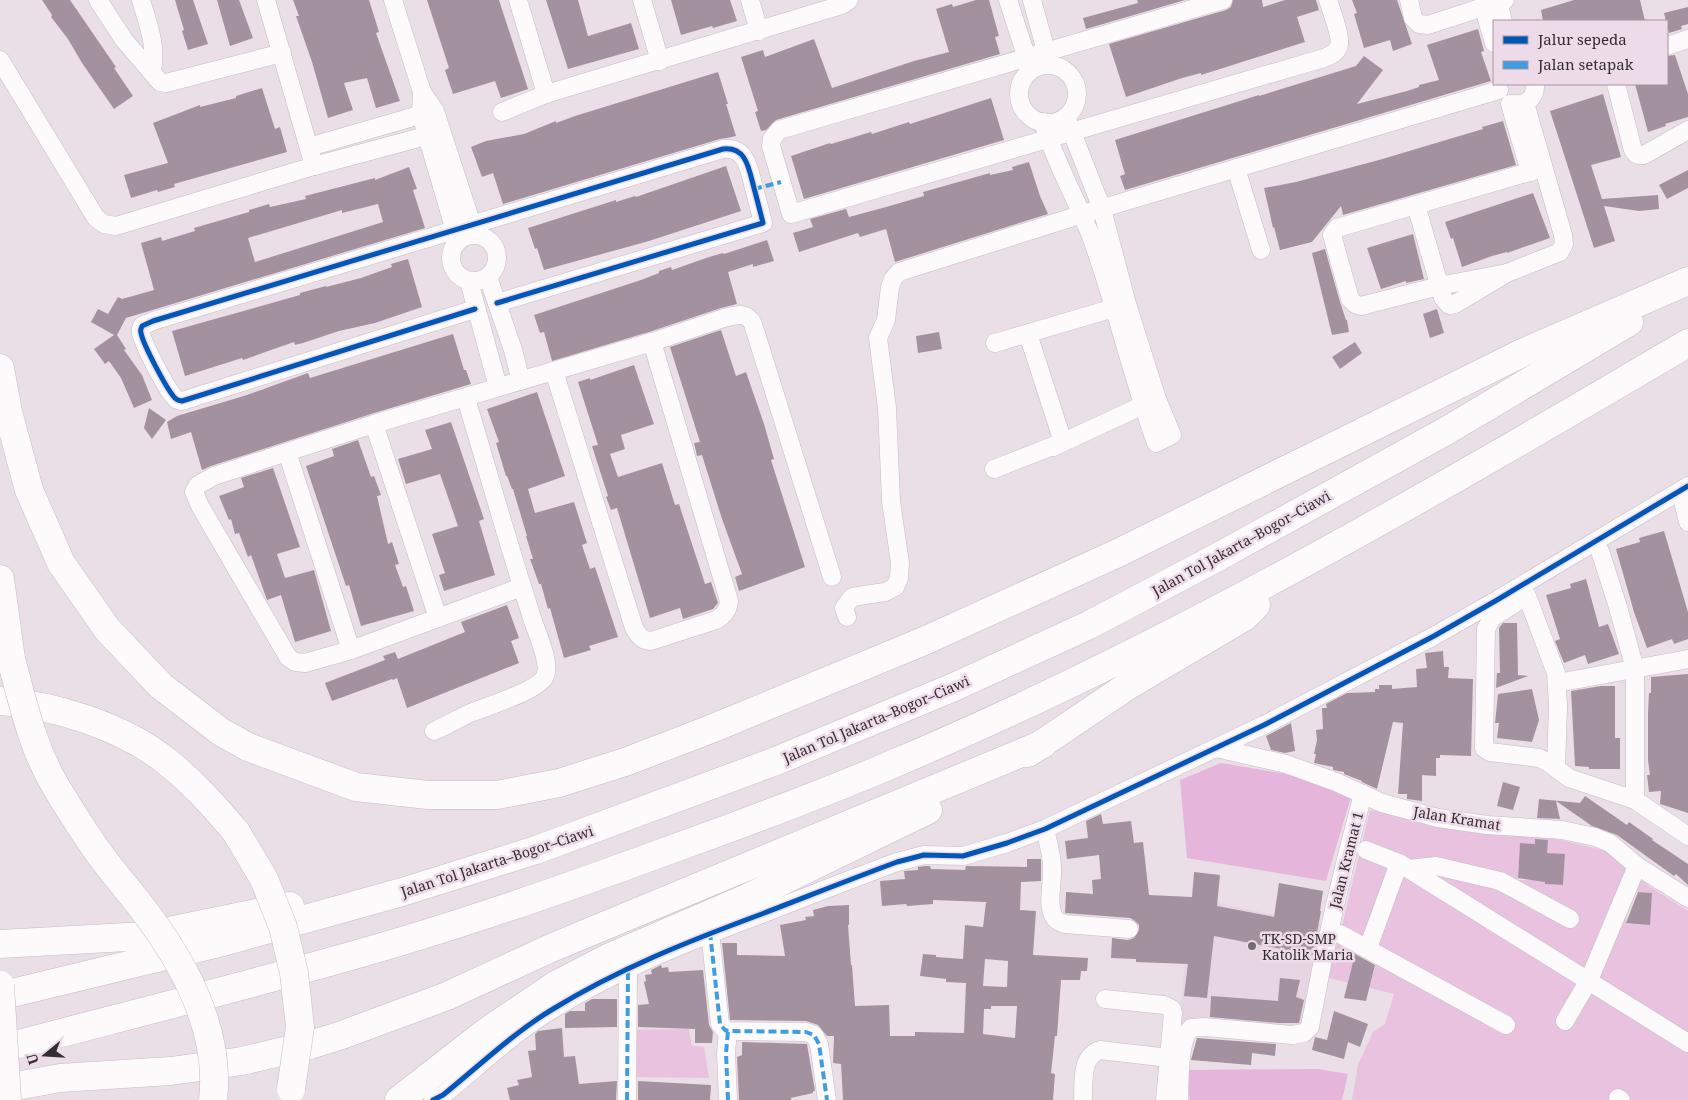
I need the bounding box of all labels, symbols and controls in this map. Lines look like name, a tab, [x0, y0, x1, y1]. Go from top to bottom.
legend	[1493, 20, 1668, 85]
text: Jalur sepeda	[1537, 29, 1627, 49]
text: Jalan setapak	[1537, 54, 1634, 74]
street label: Jalan Tol Jakarta–Bogor–Ciawi	[1148, 486, 1334, 601]
street label: Jalan Tol Jakarta–Bogor–Ciawi	[779, 671, 973, 767]
street label: Jalan Kramat	[1411, 802, 1502, 834]
street label: Jalan Kramat 1	[1325, 810, 1367, 911]
street label: Jalan Tol Jakarta–Bogor–Ciawi	[398, 821, 596, 901]
place label: TK-SD-SMP Katolik Maria	[1262, 929, 1353, 964]
marker: TK-SD-SMP Katolik Maria	[1246, 940, 1258, 952]
north arrow	[20, 1030, 70, 1080]
text: U	[21, 1051, 43, 1067]

